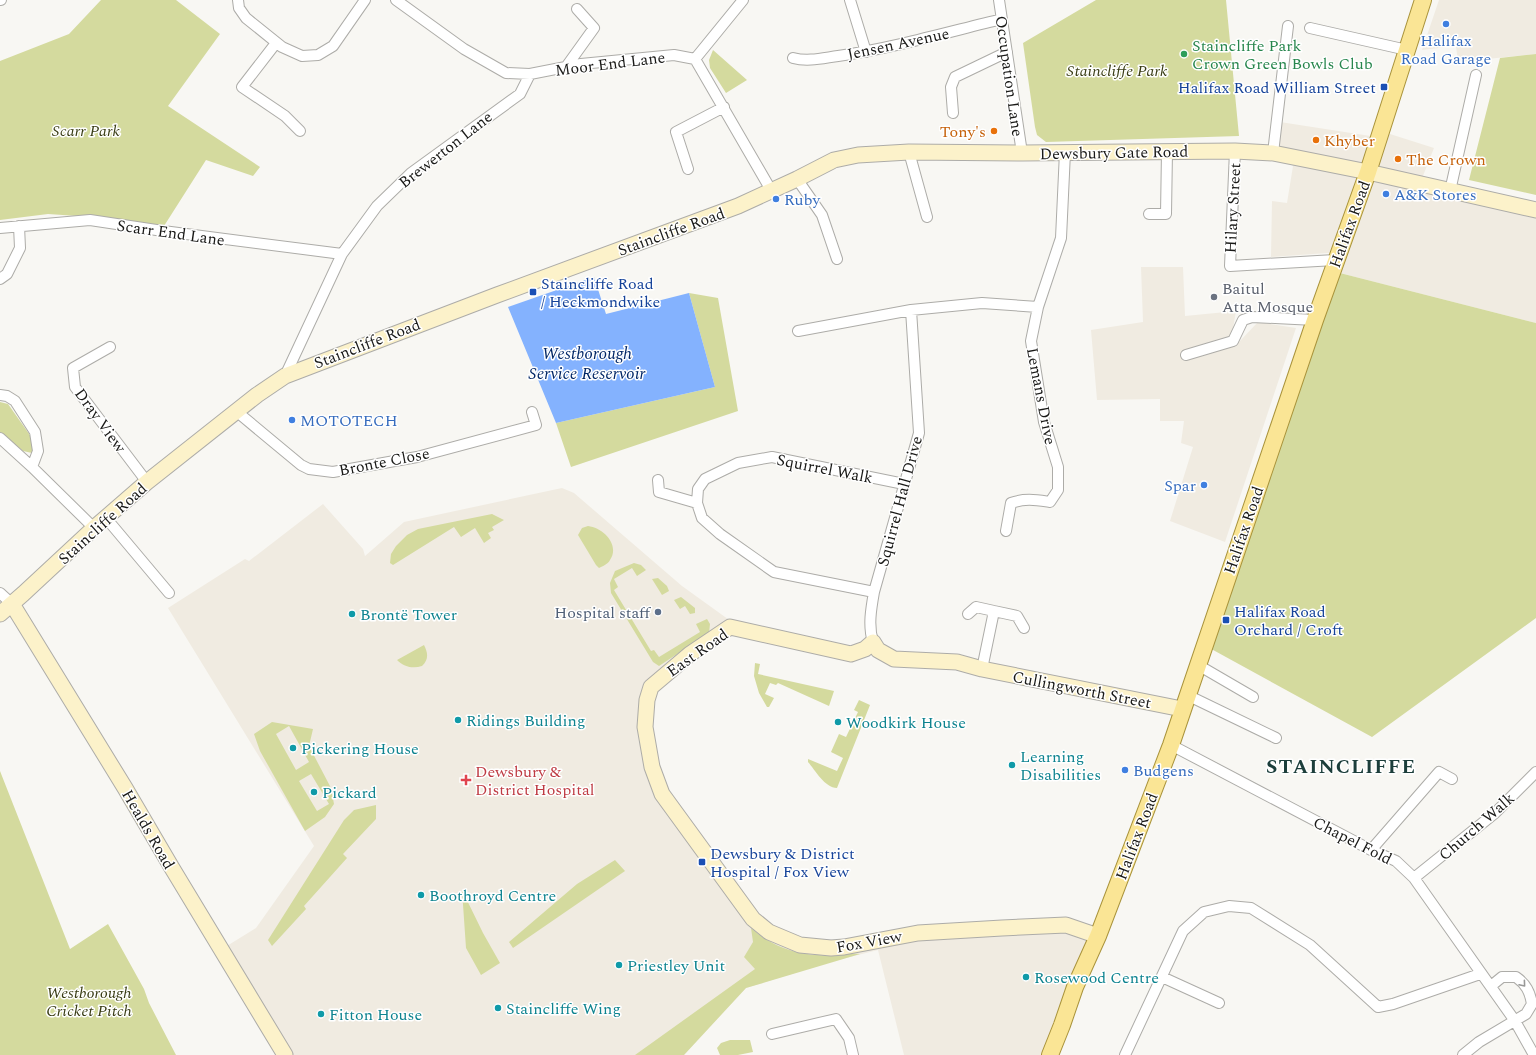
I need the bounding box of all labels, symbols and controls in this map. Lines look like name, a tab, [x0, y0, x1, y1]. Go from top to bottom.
street label: Occupation Lane	[989, 14, 1029, 138]
marker: Halifax Road Garage	[1441, 19, 1451, 29]
street label: Jensen Avenue	[845, 21, 951, 67]
place label: Halifax Road Garage	[1401, 29, 1491, 71]
place label: Staincliffe Park Crown Green Bowls Club	[1192, 34, 1373, 76]
street label: Moor End Lane	[554, 45, 667, 83]
marker: Staincliffe Park Crown Green Bowls Club	[1179, 49, 1189, 59]
park label: Staincliffe Park	[1067, 59, 1168, 83]
place label: Halifax Road William Street	[1178, 76, 1376, 100]
marker: Halifax Road William Street	[1379, 82, 1389, 92]
street label: Brewerton Lane	[394, 105, 498, 194]
park label: Scarr Park	[52, 119, 120, 143]
place label: Tony's	[940, 120, 986, 144]
marker: Tony's	[989, 126, 999, 136]
place label: Khyber	[1324, 129, 1375, 153]
marker: Khyber	[1311, 135, 1321, 145]
street label: Dewsbury Gate Road	[1040, 140, 1189, 166]
place label: The Crown	[1406, 148, 1486, 172]
marker: The Crown	[1393, 154, 1403, 164]
street label: Hilary Street	[1219, 162, 1247, 254]
street label: Halifax Road	[1323, 177, 1377, 272]
place label: A&K Stores	[1394, 183, 1477, 207]
place label: Ruby	[784, 188, 822, 212]
marker: A&K Stores	[1381, 189, 1391, 199]
marker: Ruby	[771, 194, 781, 204]
street label: Staincliffe Road	[614, 201, 728, 262]
street label: Scarr End Lane	[115, 214, 226, 252]
place label: Staincliffe Road / Heckmondwike	[541, 272, 660, 314]
place label: Baitul Atta Mosque	[1222, 277, 1313, 319]
marker: Staincliffe Road / Heckmondwike	[528, 287, 538, 297]
marker: Baitul Atta Mosque	[1209, 292, 1219, 302]
street label: Staincliffe Road	[311, 313, 424, 375]
water label: Westborough Service Reservoir	[529, 341, 646, 387]
street label: Lemans Drive	[1020, 345, 1062, 447]
street label: Dray View	[68, 383, 132, 459]
place label: MOTOTECH	[300, 409, 398, 433]
marker: MOTOTECH	[287, 415, 297, 425]
street label: Squirrel Hall Drive	[871, 433, 929, 569]
street label: Bronte Close	[337, 441, 432, 483]
street label: Squirrel Walk	[775, 448, 875, 490]
place label: Spar	[1164, 474, 1196, 498]
street label: Staincliffe Road	[53, 477, 153, 570]
marker: Spar	[1199, 480, 1209, 490]
street label: Halifax Road	[1218, 483, 1270, 578]
place label: Halifax Road Orchard / Croft	[1234, 600, 1343, 642]
place label: Hospital staff	[554, 601, 651, 625]
place label: Brontë Tower	[360, 603, 457, 627]
marker: Hospital staff	[653, 607, 663, 617]
marker: Brontë Tower	[347, 609, 357, 619]
marker: Halifax Road Orchard / Croft	[1221, 615, 1231, 625]
street label: East Road	[662, 623, 733, 683]
street label: Cullingworth Street	[1010, 665, 1154, 715]
place label: Ridings Building	[466, 709, 585, 733]
place label: Woodkirk House	[846, 711, 966, 735]
marker: Ridings Building	[453, 715, 463, 725]
marker: Woodkirk House	[833, 717, 843, 727]
place label: Pickering House	[301, 737, 419, 761]
marker: Pickering House	[288, 743, 298, 753]
place label: Learning Disabilities	[1020, 745, 1101, 787]
district label: STAINCLIFFE	[1266, 752, 1416, 782]
place label: Budgens	[1133, 759, 1194, 783]
place label: Dewsbury & District Hospital	[475, 760, 594, 802]
marker: Learning Disabilities	[1007, 760, 1017, 770]
marker: Budgens	[1120, 765, 1130, 775]
marker: Dewsbury & District Hospital	[460, 774, 472, 786]
place label: Pickard	[322, 781, 377, 805]
street label: Healds Road	[115, 785, 181, 874]
marker: Pickard	[309, 787, 319, 797]
street label: Church Walk	[1433, 787, 1520, 867]
street label: Halifax Road	[1109, 789, 1165, 883]
street label: Chapel Fold	[1309, 811, 1396, 871]
place label: Dewsbury & District Hospital / Fox View	[710, 842, 855, 884]
marker: Dewsbury & District Hospital / Fox View	[697, 857, 707, 867]
place label: Boothroyd Centre	[429, 884, 556, 908]
marker: Boothroyd Centre	[416, 890, 426, 900]
street label: Fox View	[834, 924, 905, 960]
place label: Priestley Unit	[627, 954, 726, 978]
marker: Priestley Unit	[614, 960, 624, 970]
place label: Rosewood Centre	[1034, 966, 1159, 990]
marker: Rosewood Centre	[1021, 972, 1031, 982]
one-way arrow	[1519, 980, 1526, 987]
park label: Westborough Cricket Pitch	[46, 981, 132, 1023]
place label: Staincliffe Wing	[506, 997, 621, 1021]
place label: Fitton House	[329, 1003, 422, 1027]
marker: Staincliffe Wing	[493, 1003, 503, 1013]
marker: Fitton House	[316, 1009, 326, 1019]

